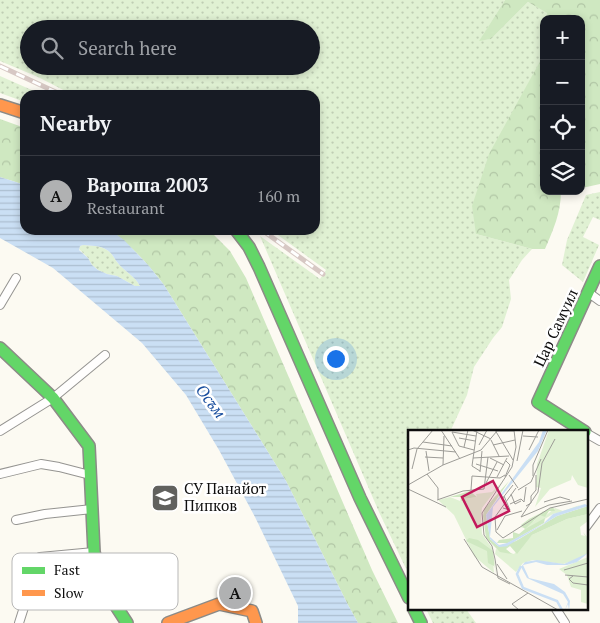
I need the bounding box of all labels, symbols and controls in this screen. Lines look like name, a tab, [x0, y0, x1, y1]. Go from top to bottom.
map controls	[540, 15, 585, 195]
button: +	[540, 15, 585, 60]
search box	[20, 20, 320, 75]
icon: search	[38, 34, 66, 62]
text: Search here	[78, 35, 177, 60]
button: −	[540, 60, 585, 105]
button: locate	[540, 105, 585, 150]
text: Nearby	[40, 109, 111, 137]
button: layers	[540, 150, 585, 195]
text: Вароша 2003	[87, 172, 209, 197]
text: A	[50, 185, 62, 207]
text: 160 m	[257, 185, 300, 207]
text: Restaurant	[87, 197, 165, 219]
street label: Цар Самуил	[528, 285, 582, 370]
your location	[323, 346, 349, 372]
water label: Осъм	[191, 379, 231, 423]
inset map	[408, 430, 588, 610]
place label: СУ Панайот Пипков	[184, 478, 267, 515]
school or university icon: СУ Панайот Пипков	[150, 483, 180, 513]
legend	[12, 553, 178, 610]
text: Fast	[54, 560, 81, 579]
pin: A	[219, 574, 251, 612]
text: Slow	[54, 583, 84, 602]

